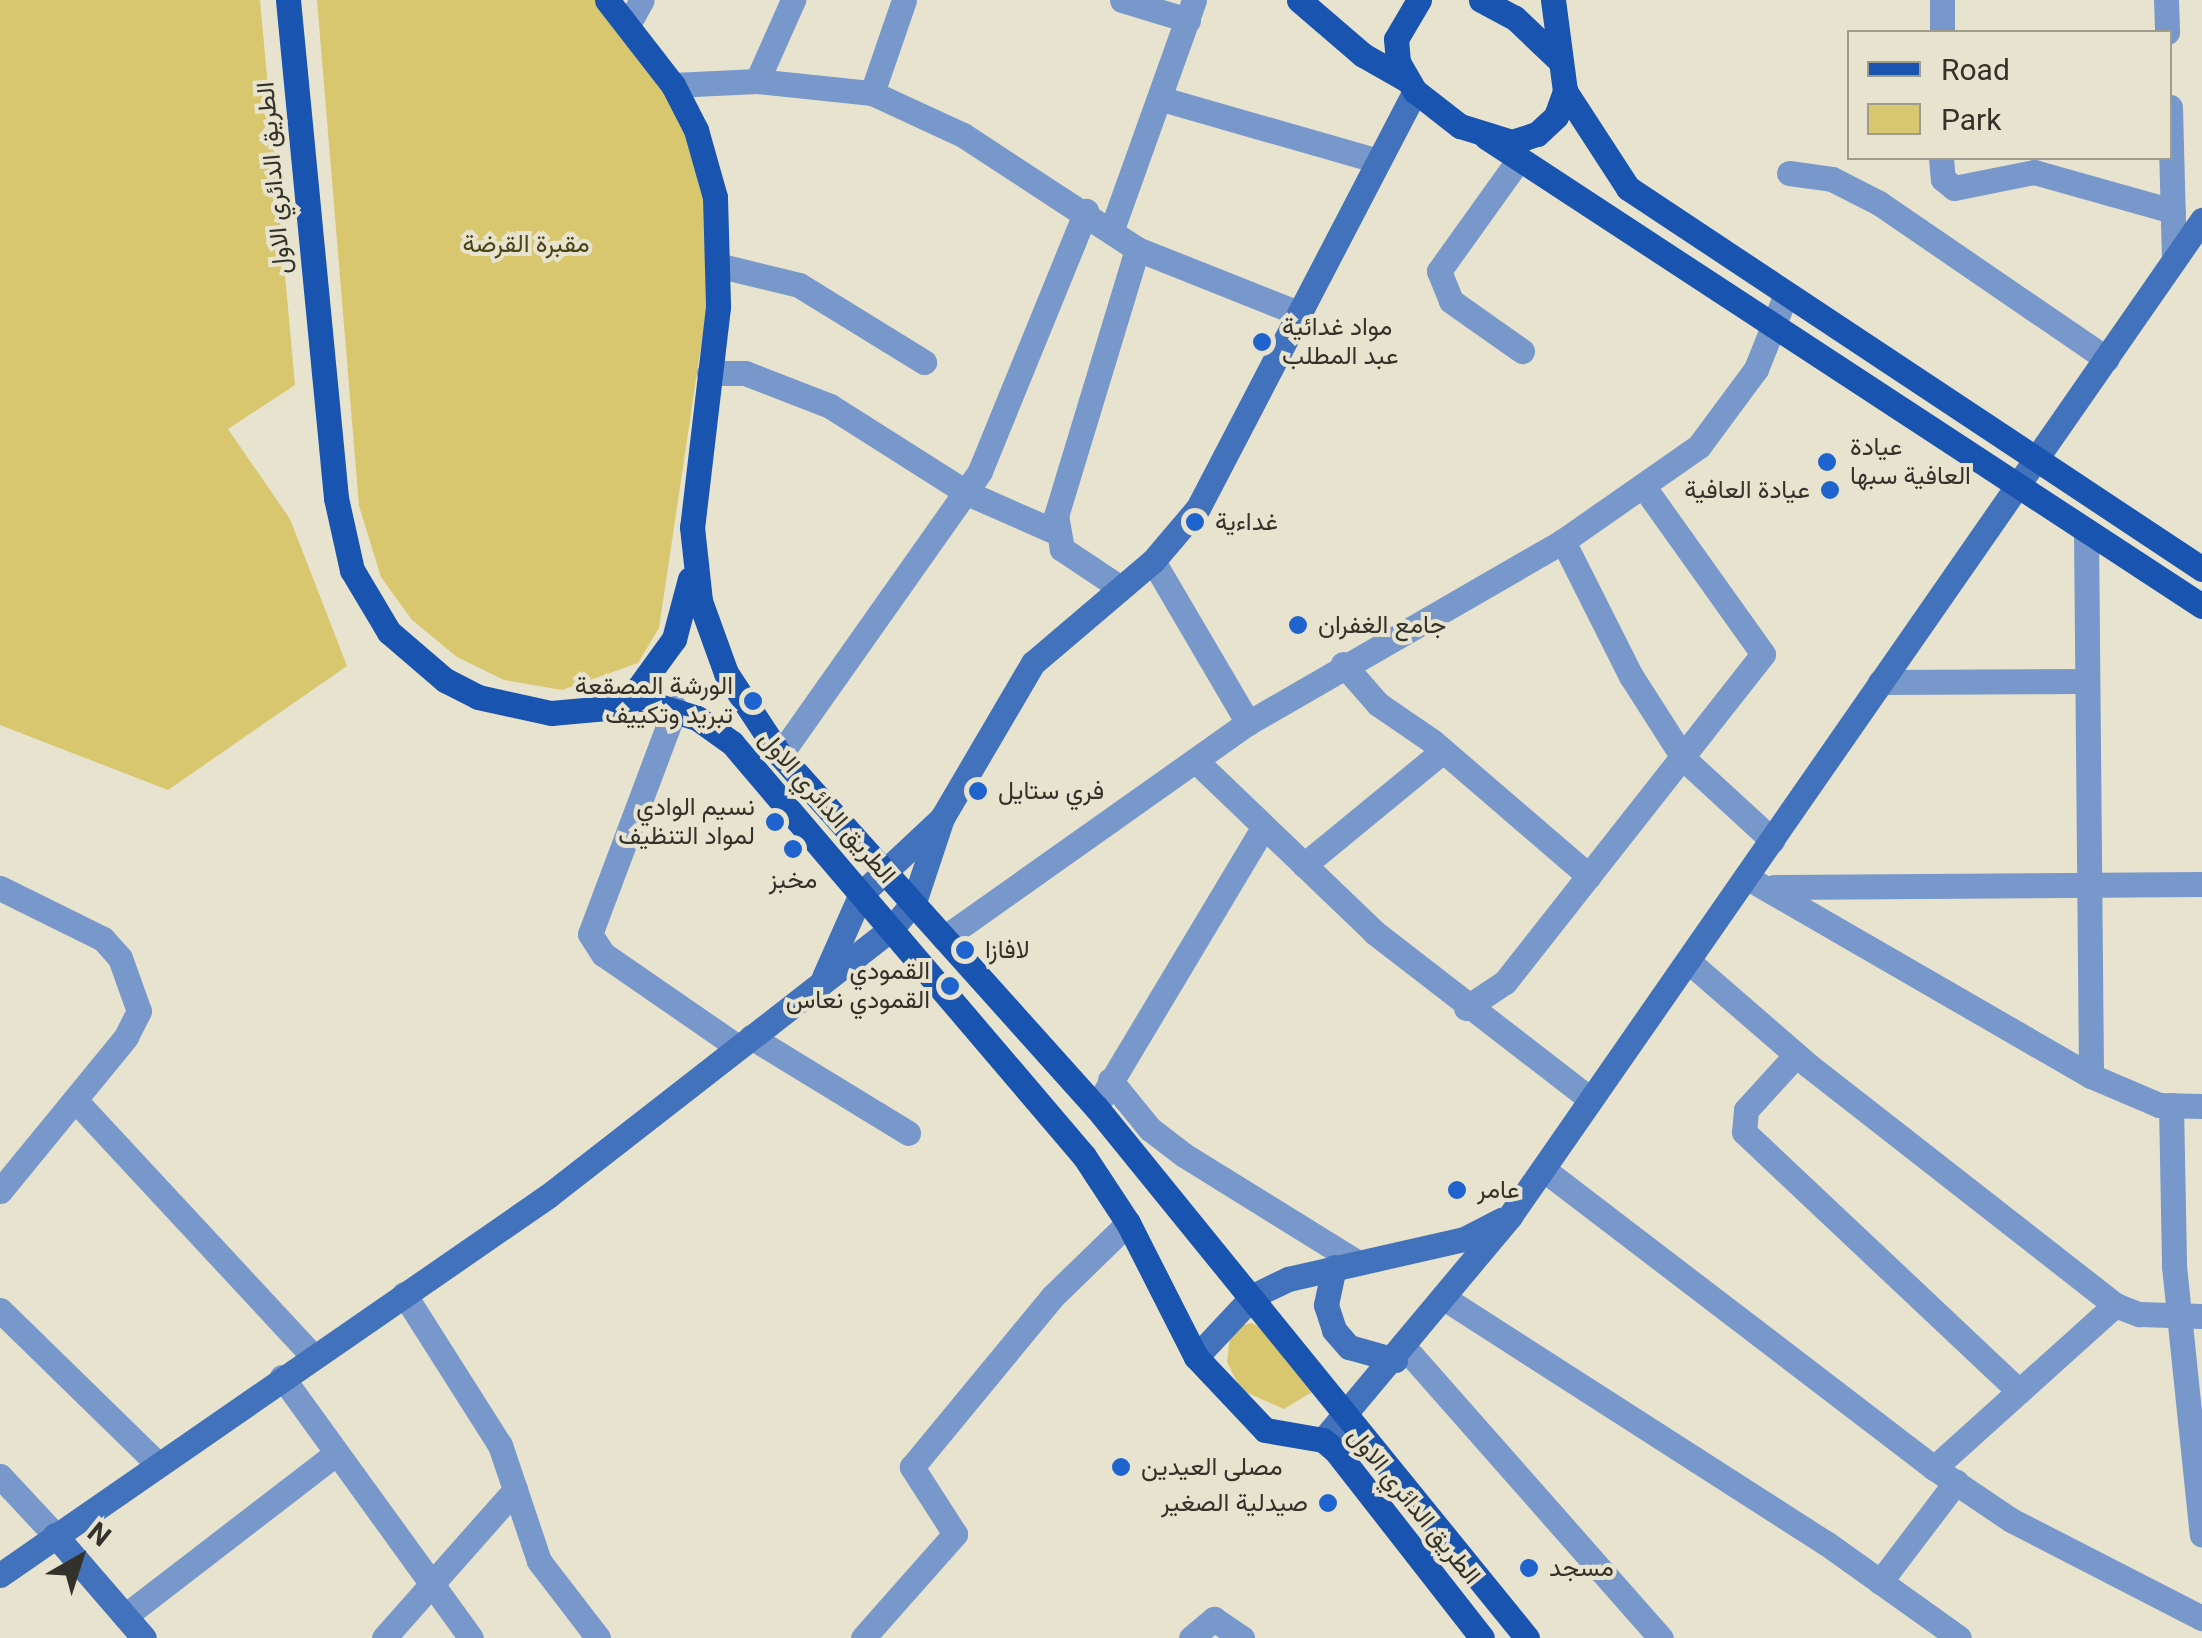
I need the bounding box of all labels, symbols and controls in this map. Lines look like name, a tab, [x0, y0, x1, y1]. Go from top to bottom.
legend	[1847, 30, 2172, 160]
text: Road	[1941, 52, 2010, 87]
street label: الطريق الدائري الاول	[251, 80, 297, 276]
text: Park	[1941, 102, 2001, 137]
park label: مقبرة القرضة	[462, 229, 590, 259]
place label: مواد غدائية عبد المطلب	[1282, 313, 1399, 372]
marker: مواد غدائية عبد المطلب	[1251, 331, 1273, 353]
place label: عيادة العافية سبها	[1850, 433, 1971, 492]
marker: عيادة العافية سبها	[1814, 449, 1840, 475]
place label: عيادة العافية	[1684, 475, 1810, 505]
marker: عيادة العافية	[1819, 479, 1841, 501]
place label: غداءية	[1215, 507, 1278, 537]
marker: غداءية	[1184, 511, 1206, 533]
place label: جامع الغفران	[1318, 610, 1446, 640]
marker: جامع الغفران	[1287, 614, 1309, 636]
place label: الورشة المصقعة تبريد وتكييف	[575, 672, 733, 731]
marker: الورشة المصقعة تبريد وتكييف	[742, 690, 764, 712]
street label: الطريق الدائري الاول	[752, 724, 902, 890]
place label: فري ستايل	[998, 776, 1104, 806]
marker: فري ستايل	[967, 780, 989, 802]
place label: نسيم الوادي لمواد التنظيف	[618, 793, 755, 852]
marker: نسيم الوادي لمواد التنظيف	[764, 811, 786, 833]
marker: مخبز	[782, 838, 804, 860]
place label: مخبز	[769, 865, 817, 895]
place label: لافازا	[985, 935, 1030, 965]
marker: لافازا	[954, 939, 976, 961]
place label: القمودي القمودي نعاس	[786, 957, 930, 1016]
marker: القمودي القمودي نعاس	[939, 975, 961, 997]
place label: عامر	[1477, 1175, 1520, 1205]
marker: عامر	[1446, 1179, 1468, 1201]
street label: الطريق الدائري الاول	[1342, 1422, 1486, 1590]
place label: مصلى العيدين	[1141, 1452, 1283, 1482]
marker: مصلى العيدين	[1110, 1456, 1132, 1478]
place label: صيدلية الصغير	[1161, 1488, 1308, 1518]
marker: صيدلية الصغير	[1317, 1492, 1339, 1514]
north arrow	[30, 1508, 130, 1608]
text: N	[81, 1515, 117, 1553]
place label: مسجد	[1549, 1553, 1614, 1583]
marker: مسجد	[1518, 1557, 1540, 1579]

